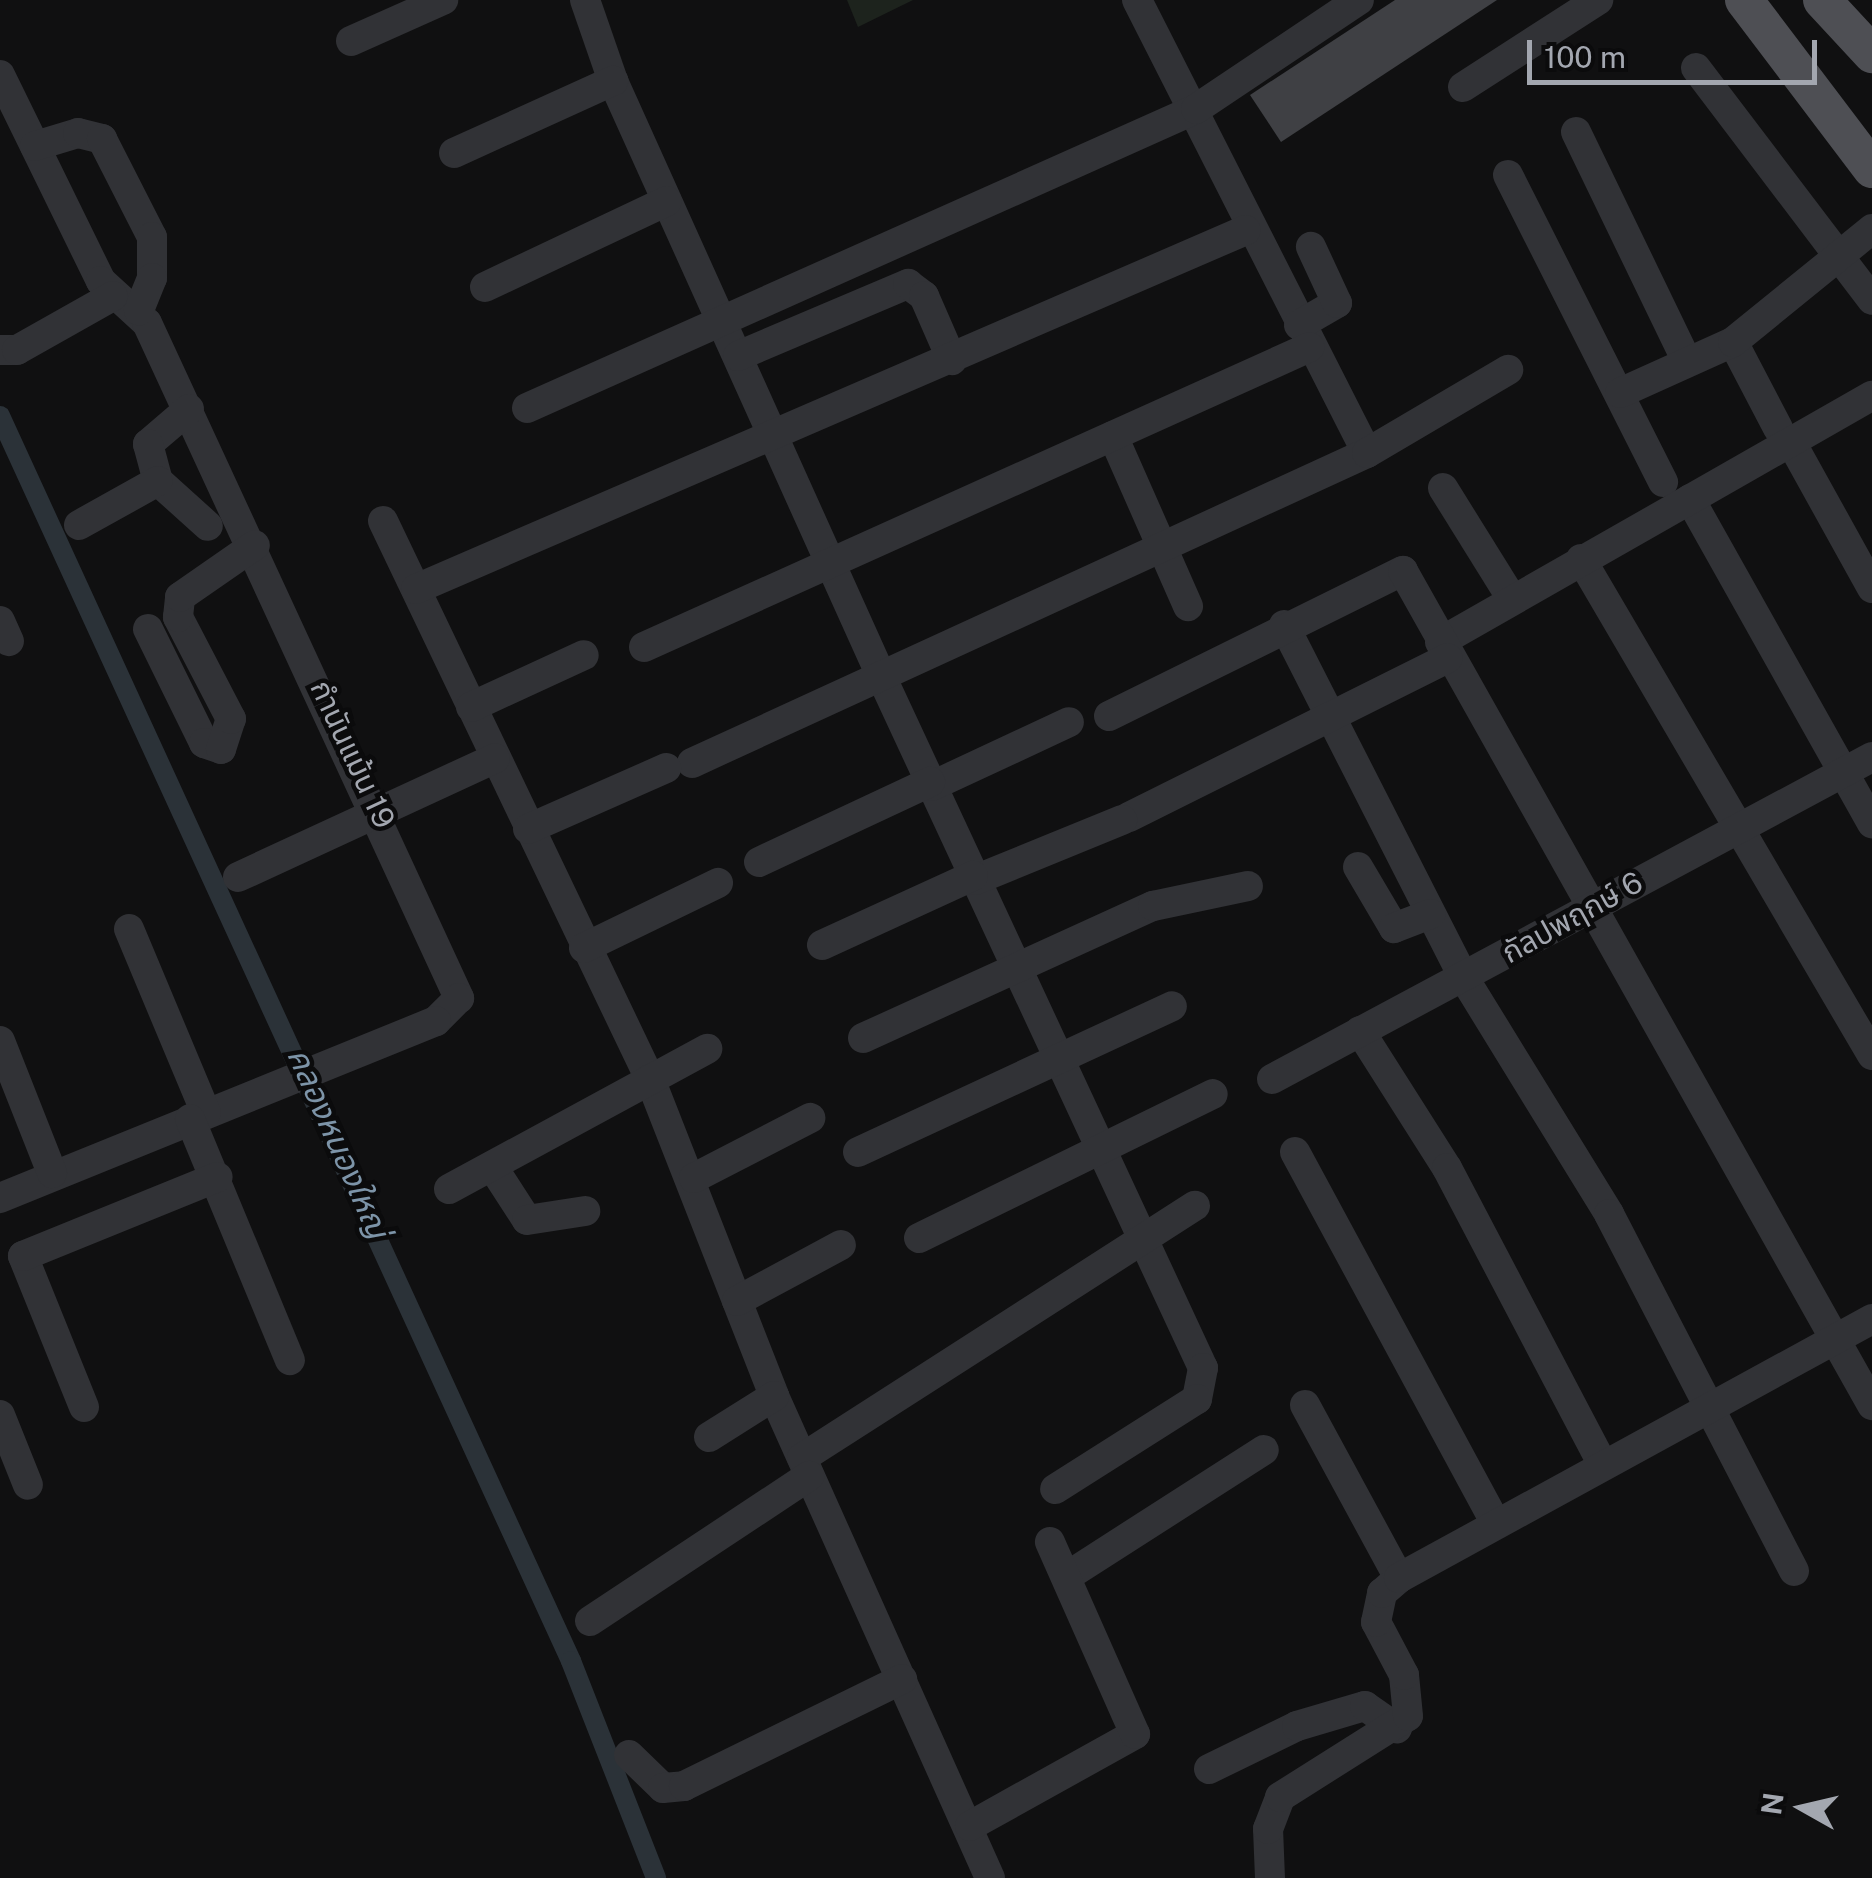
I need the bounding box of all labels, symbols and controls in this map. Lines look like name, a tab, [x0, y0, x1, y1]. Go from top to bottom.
scale bar	[1532, 20, 1822, 82]
text: 100 m	[1544, 39, 1626, 75]
street label: กำนันแม้น 19	[303, 674, 403, 834]
street label: กัลปพฤกษ์ 6	[1495, 864, 1649, 970]
water label: คลองหนองใหญ่	[279, 1042, 397, 1244]
north arrow	[1752, 1758, 1852, 1858]
text: N	[1754, 1791, 1790, 1817]

